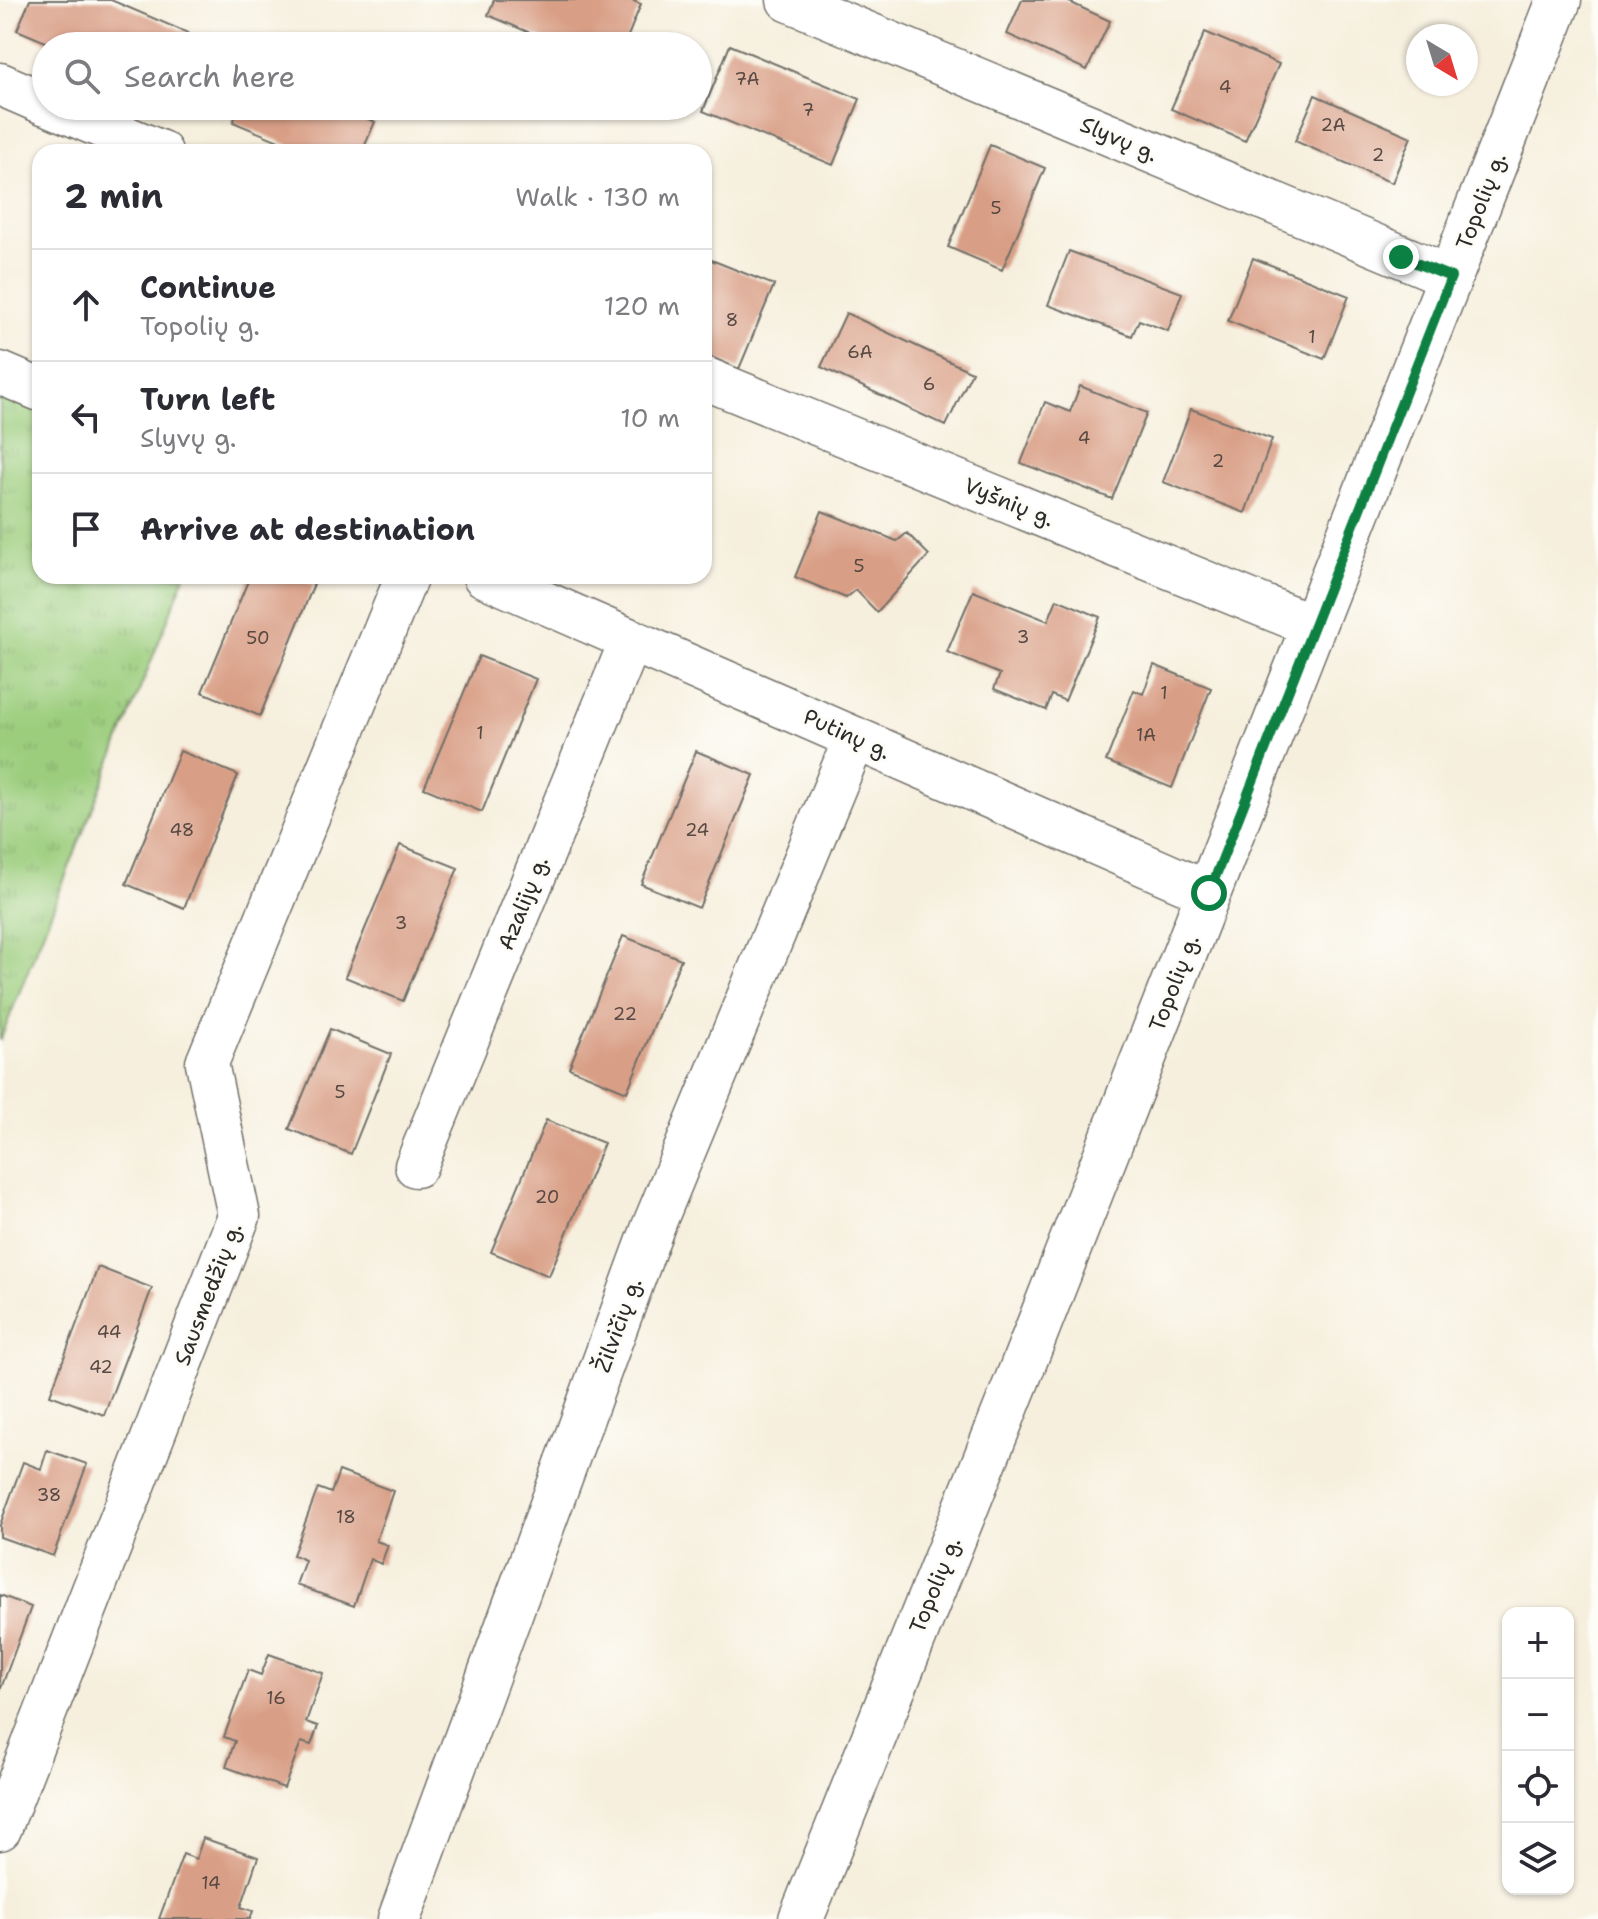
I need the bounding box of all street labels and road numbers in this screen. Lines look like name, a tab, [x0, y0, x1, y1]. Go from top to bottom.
street label: Slyvų g.	[1076, 110, 1162, 168]
street label: Topolių g.	[1449, 148, 1513, 254]
street label: Vyšnių g.	[960, 471, 1058, 533]
street label: Putinų g.	[799, 702, 895, 766]
street label: Azalijų g.	[491, 852, 555, 954]
street label: Topolių g.	[1142, 930, 1206, 1036]
street label: Sausmedžių g.	[167, 1218, 249, 1370]
street label: Žilvičių g.	[587, 1274, 649, 1376]
street label: Topolių g.	[903, 1533, 967, 1637]

